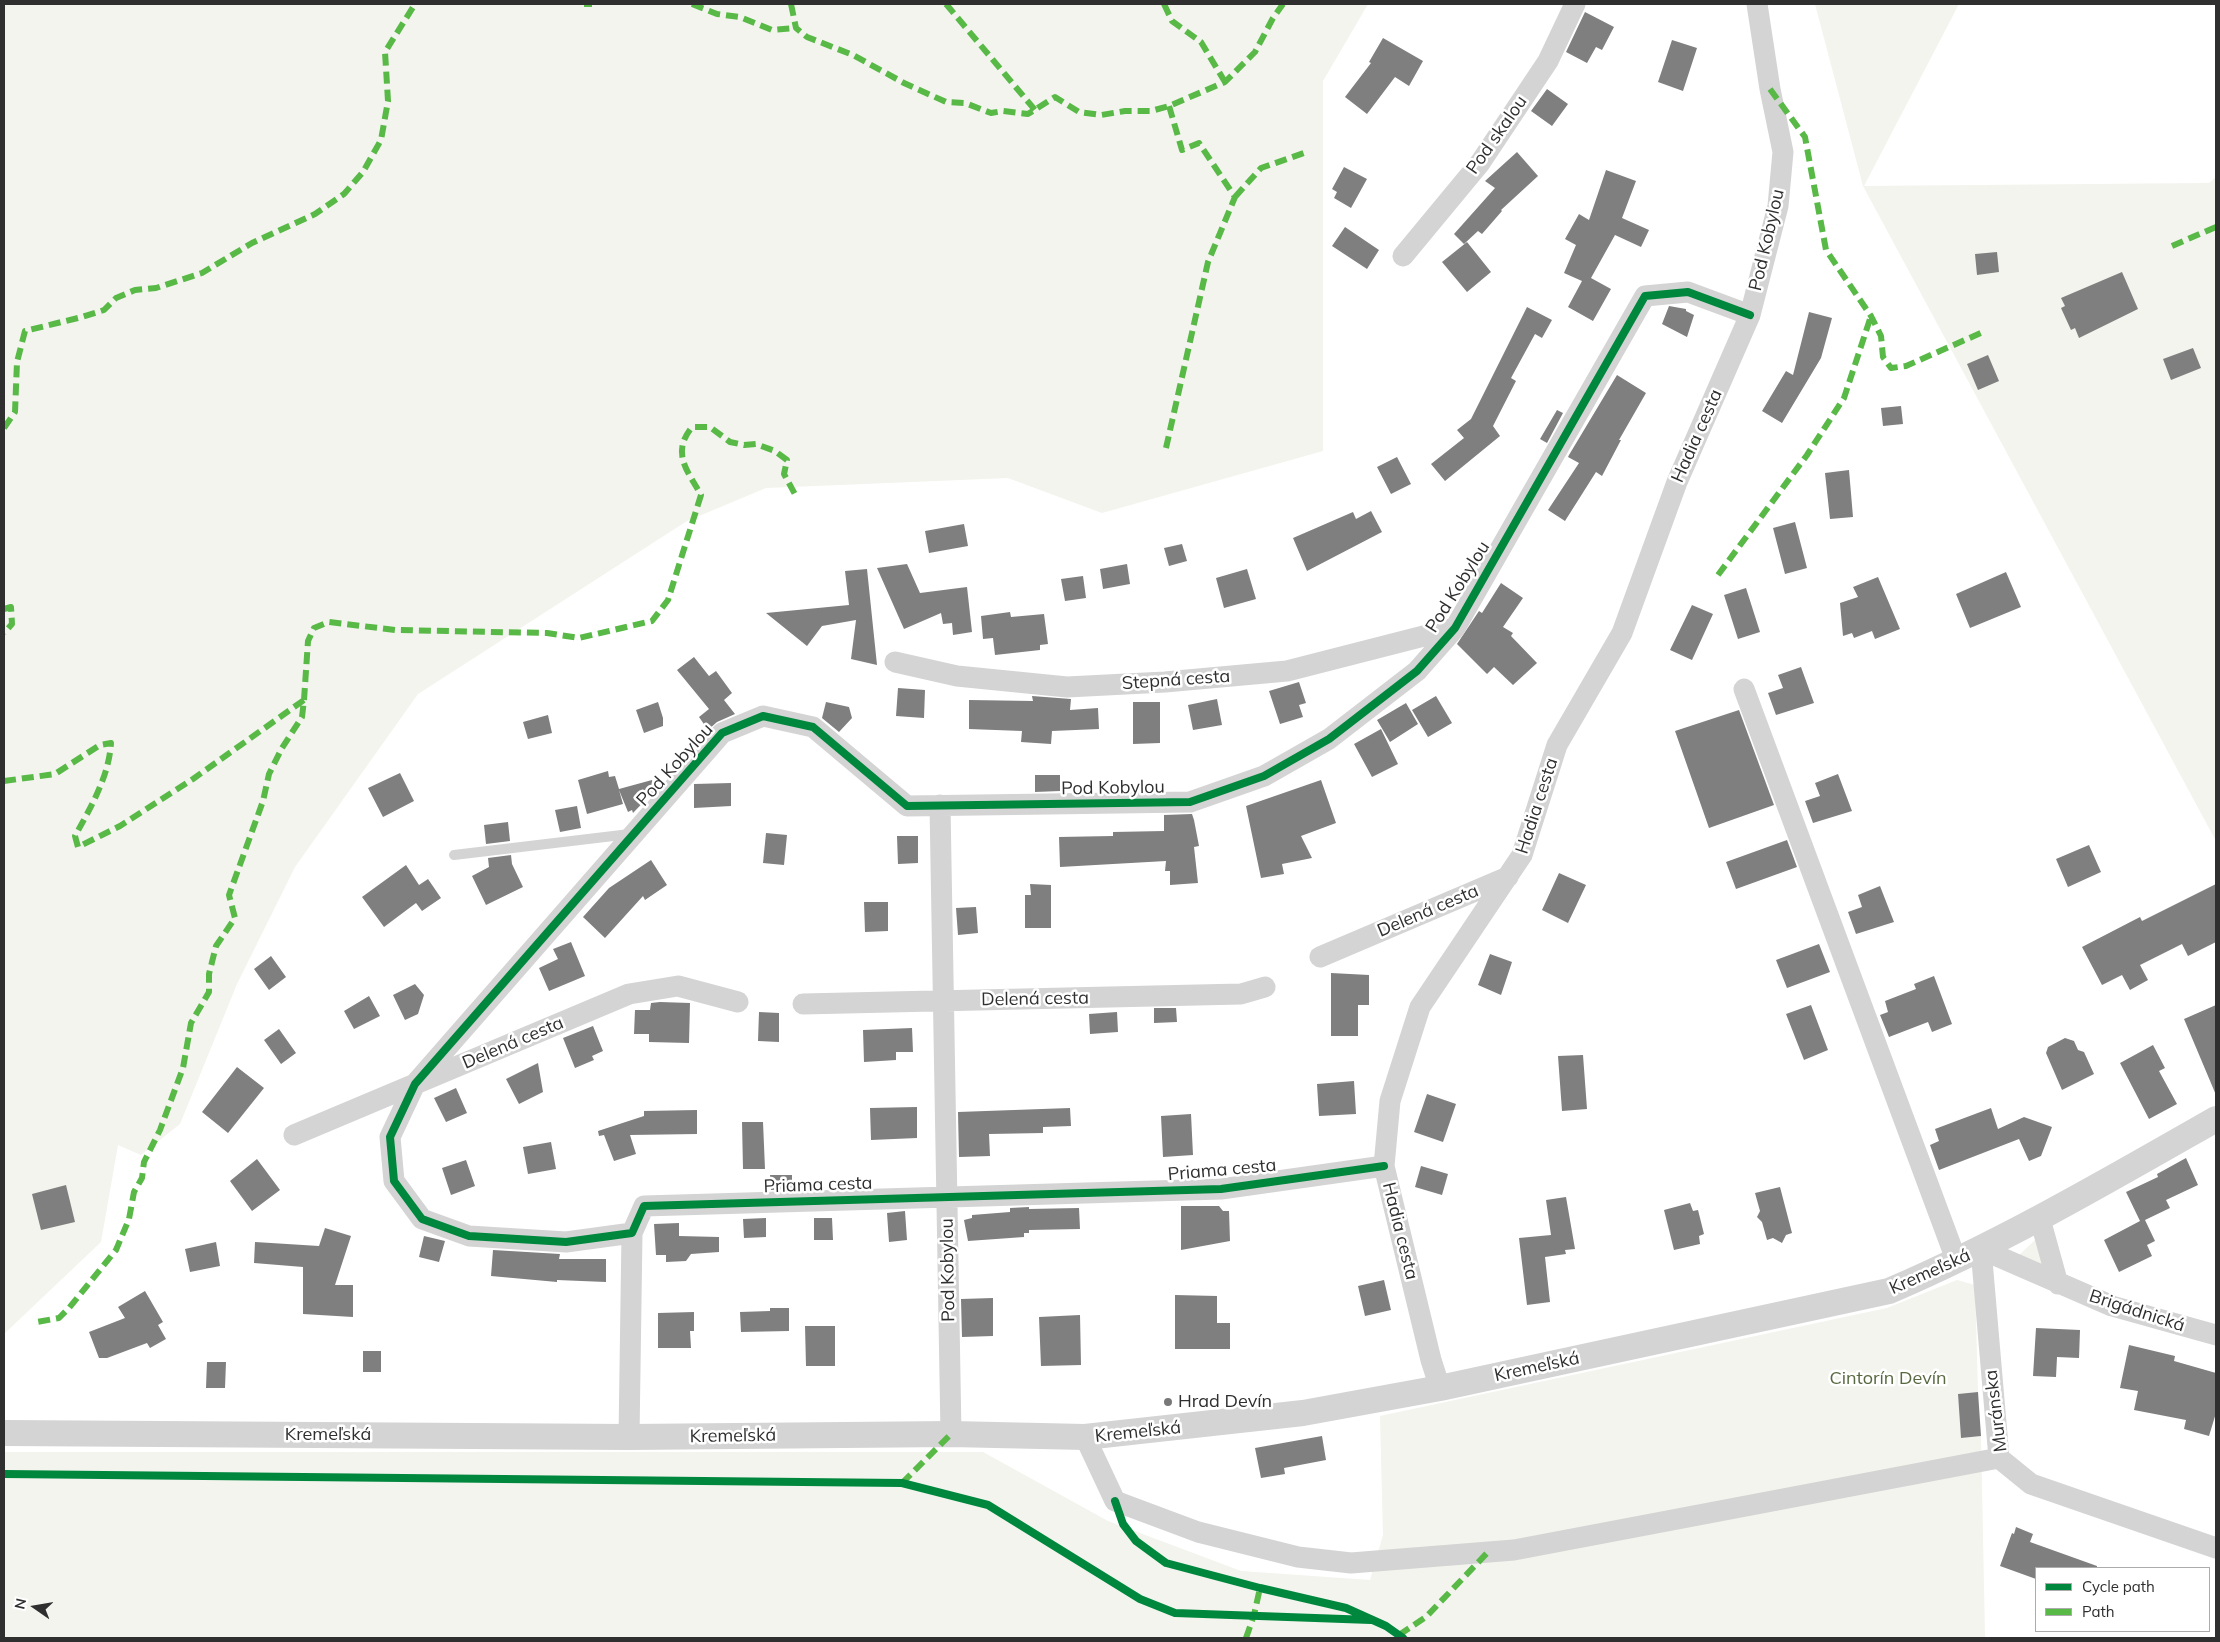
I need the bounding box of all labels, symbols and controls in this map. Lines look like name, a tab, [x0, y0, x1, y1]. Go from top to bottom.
street label: Pod skalou	[1462, 92, 1532, 178]
street label: Pod Kobylou	[1745, 187, 1789, 293]
street label: Hadia cesta	[1667, 386, 1727, 486]
street label: Pod Kobylou	[1421, 537, 1495, 637]
street label: Stepná cesta	[1121, 665, 1231, 695]
street label: Pod Kobylou	[632, 719, 718, 811]
street label: Hadia cesta	[1511, 755, 1563, 857]
street label: Pod Kobylou	[1061, 776, 1165, 800]
street label: Delená cesta	[1374, 880, 1482, 942]
street label: Delená cesta	[981, 987, 1089, 1011]
street label: Delená cesta	[459, 1012, 567, 1074]
street label: Priama cesta	[1167, 1154, 1277, 1186]
street label: Priama cesta	[763, 1172, 873, 1198]
street label: Hadia cesta	[1377, 1180, 1423, 1282]
street label: Pod Kobylou	[936, 1218, 960, 1322]
street label: Kremeľská	[1886, 1245, 1974, 1299]
street label: Brigádnická	[2086, 1285, 2188, 1337]
street label: Kremeľská	[1492, 1347, 1582, 1387]
park label: Cintorín Devín	[1829, 1368, 1947, 1390]
street label: Muránska	[1980, 1369, 2012, 1453]
place label: Hrad Devín	[1178, 1391, 1272, 1413]
marker: Hrad Devín	[1162, 1396, 1174, 1408]
street label: Kremeľská	[1094, 1417, 1182, 1447]
street label: Kremeľská	[285, 1424, 371, 1446]
street label: Kremeľská	[690, 1424, 776, 1448]
legend	[2035, 1567, 2210, 1632]
text: Cycle path	[2082, 1577, 2155, 1596]
north arrow	[10, 1582, 60, 1632]
text: N	[10, 1596, 30, 1611]
text: Path	[2082, 1602, 2114, 1621]

